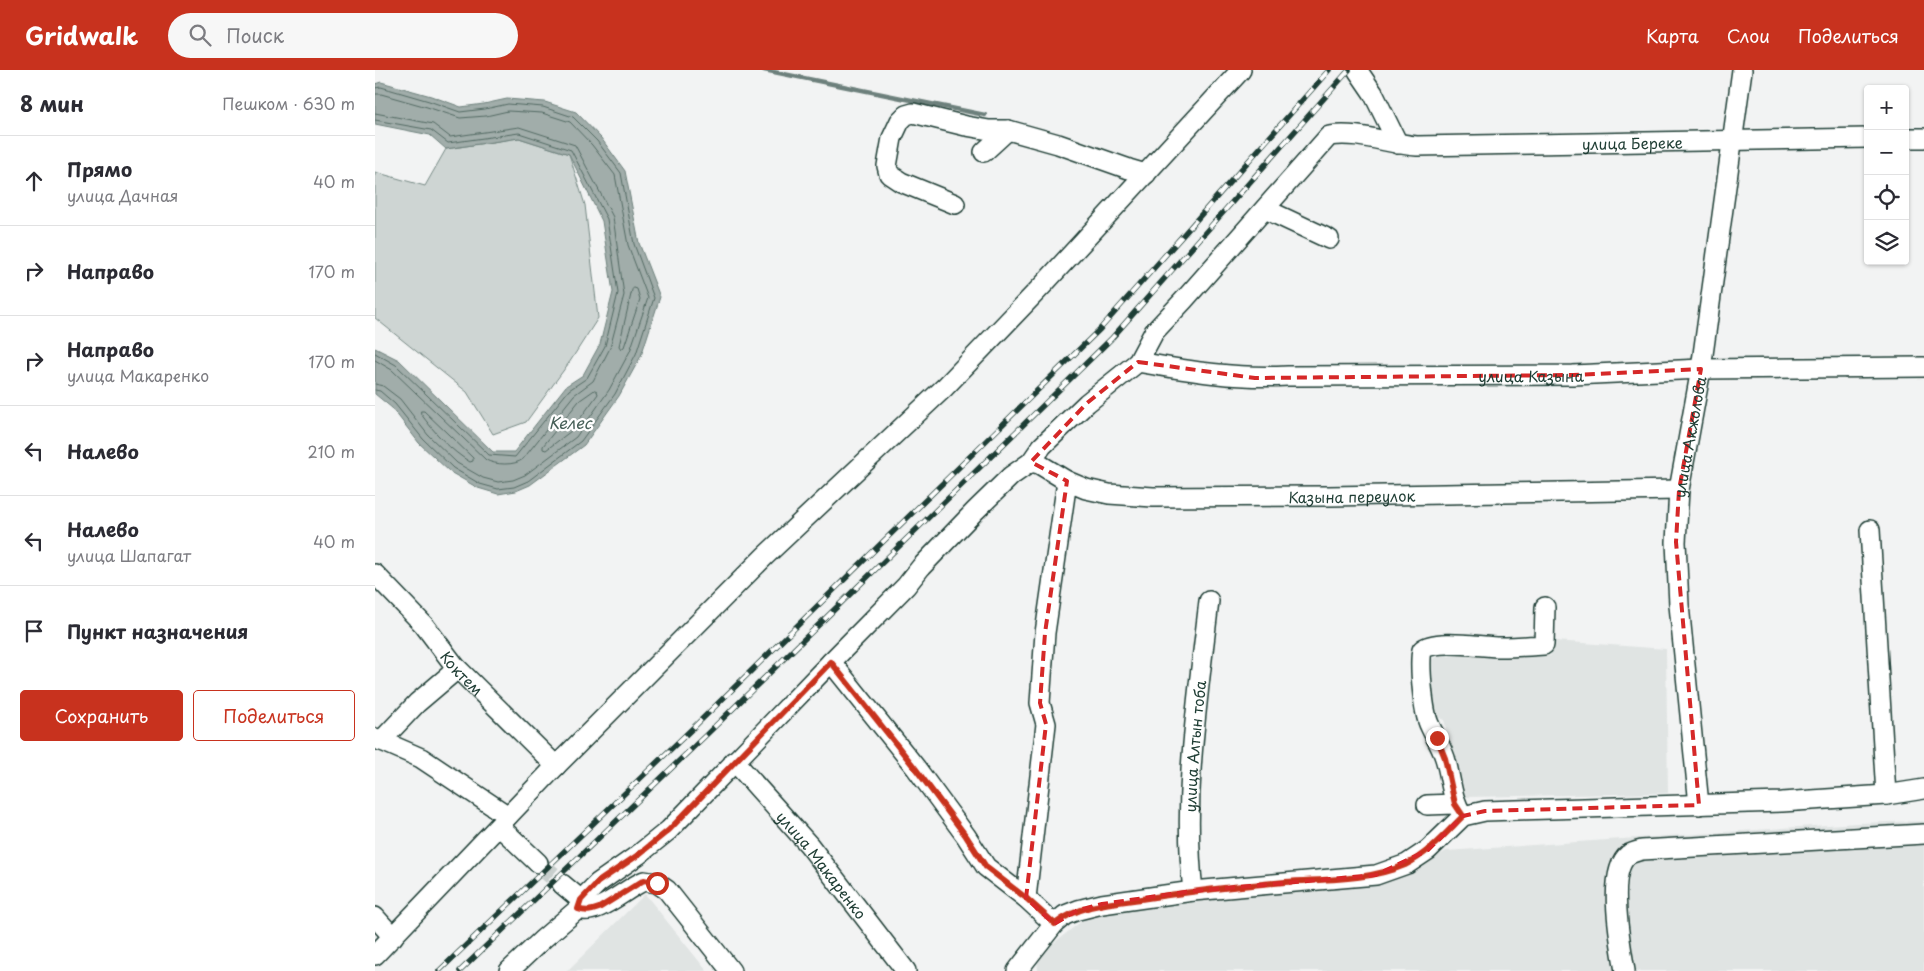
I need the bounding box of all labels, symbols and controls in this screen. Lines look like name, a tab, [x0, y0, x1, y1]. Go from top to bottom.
search box	[168, 13, 518, 58]
text: Gridwalk	[25, 17, 138, 53]
icon: search	[186, 21, 214, 49]
text: Поиск	[226, 21, 284, 49]
text: Карта	[1646, 22, 1699, 49]
text: Слои	[1727, 22, 1770, 49]
text: Поделиться	[1798, 22, 1899, 49]
map controls	[1864, 85, 1909, 265]
button: +	[1864, 85, 1909, 130]
text: 8 мин	[20, 87, 84, 119]
text: Пешком · 630 m	[222, 91, 355, 115]
street label: улица Береке	[1582, 130, 1683, 155]
button: −	[1864, 130, 1909, 175]
text: Прямо	[67, 155, 132, 183]
icon: ahead	[20, 167, 48, 195]
text: 40 m	[313, 169, 355, 193]
button: locate	[1864, 175, 1909, 220]
text: улица Дачная	[67, 183, 179, 207]
button: layers	[1864, 220, 1909, 265]
icon: right	[20, 257, 48, 285]
text: Направо	[67, 257, 154, 285]
text: 170 m	[309, 259, 355, 283]
text: Направо	[67, 335, 154, 363]
icon: right	[20, 347, 48, 375]
text: 170 m	[309, 349, 355, 373]
text: улица Макаренко	[67, 363, 209, 387]
street label: улица Казына	[1478, 363, 1585, 387]
street label: улица Акжолова	[1667, 374, 1711, 499]
water label: Келес	[549, 410, 593, 434]
icon: left	[20, 437, 48, 465]
text: Налево	[67, 437, 139, 465]
text: 210 m	[307, 439, 355, 463]
street label: Казына переулок	[1288, 483, 1416, 508]
text: Налево	[67, 515, 139, 543]
icon: left	[20, 527, 48, 555]
text: 40 m	[313, 529, 355, 553]
text: улица Шапагат	[67, 543, 191, 567]
icon: arrive	[20, 617, 48, 645]
text: Пункт назначения	[67, 617, 248, 645]
street label: Коктем	[436, 645, 489, 700]
street label: улица Алтын тоба	[1178, 678, 1211, 813]
button: Сохранить	[20, 690, 183, 741]
button: Поделиться	[193, 690, 355, 741]
route end	[1426, 727, 1449, 750]
street label: улица Макаренко	[772, 805, 873, 923]
route start	[646, 872, 669, 895]

